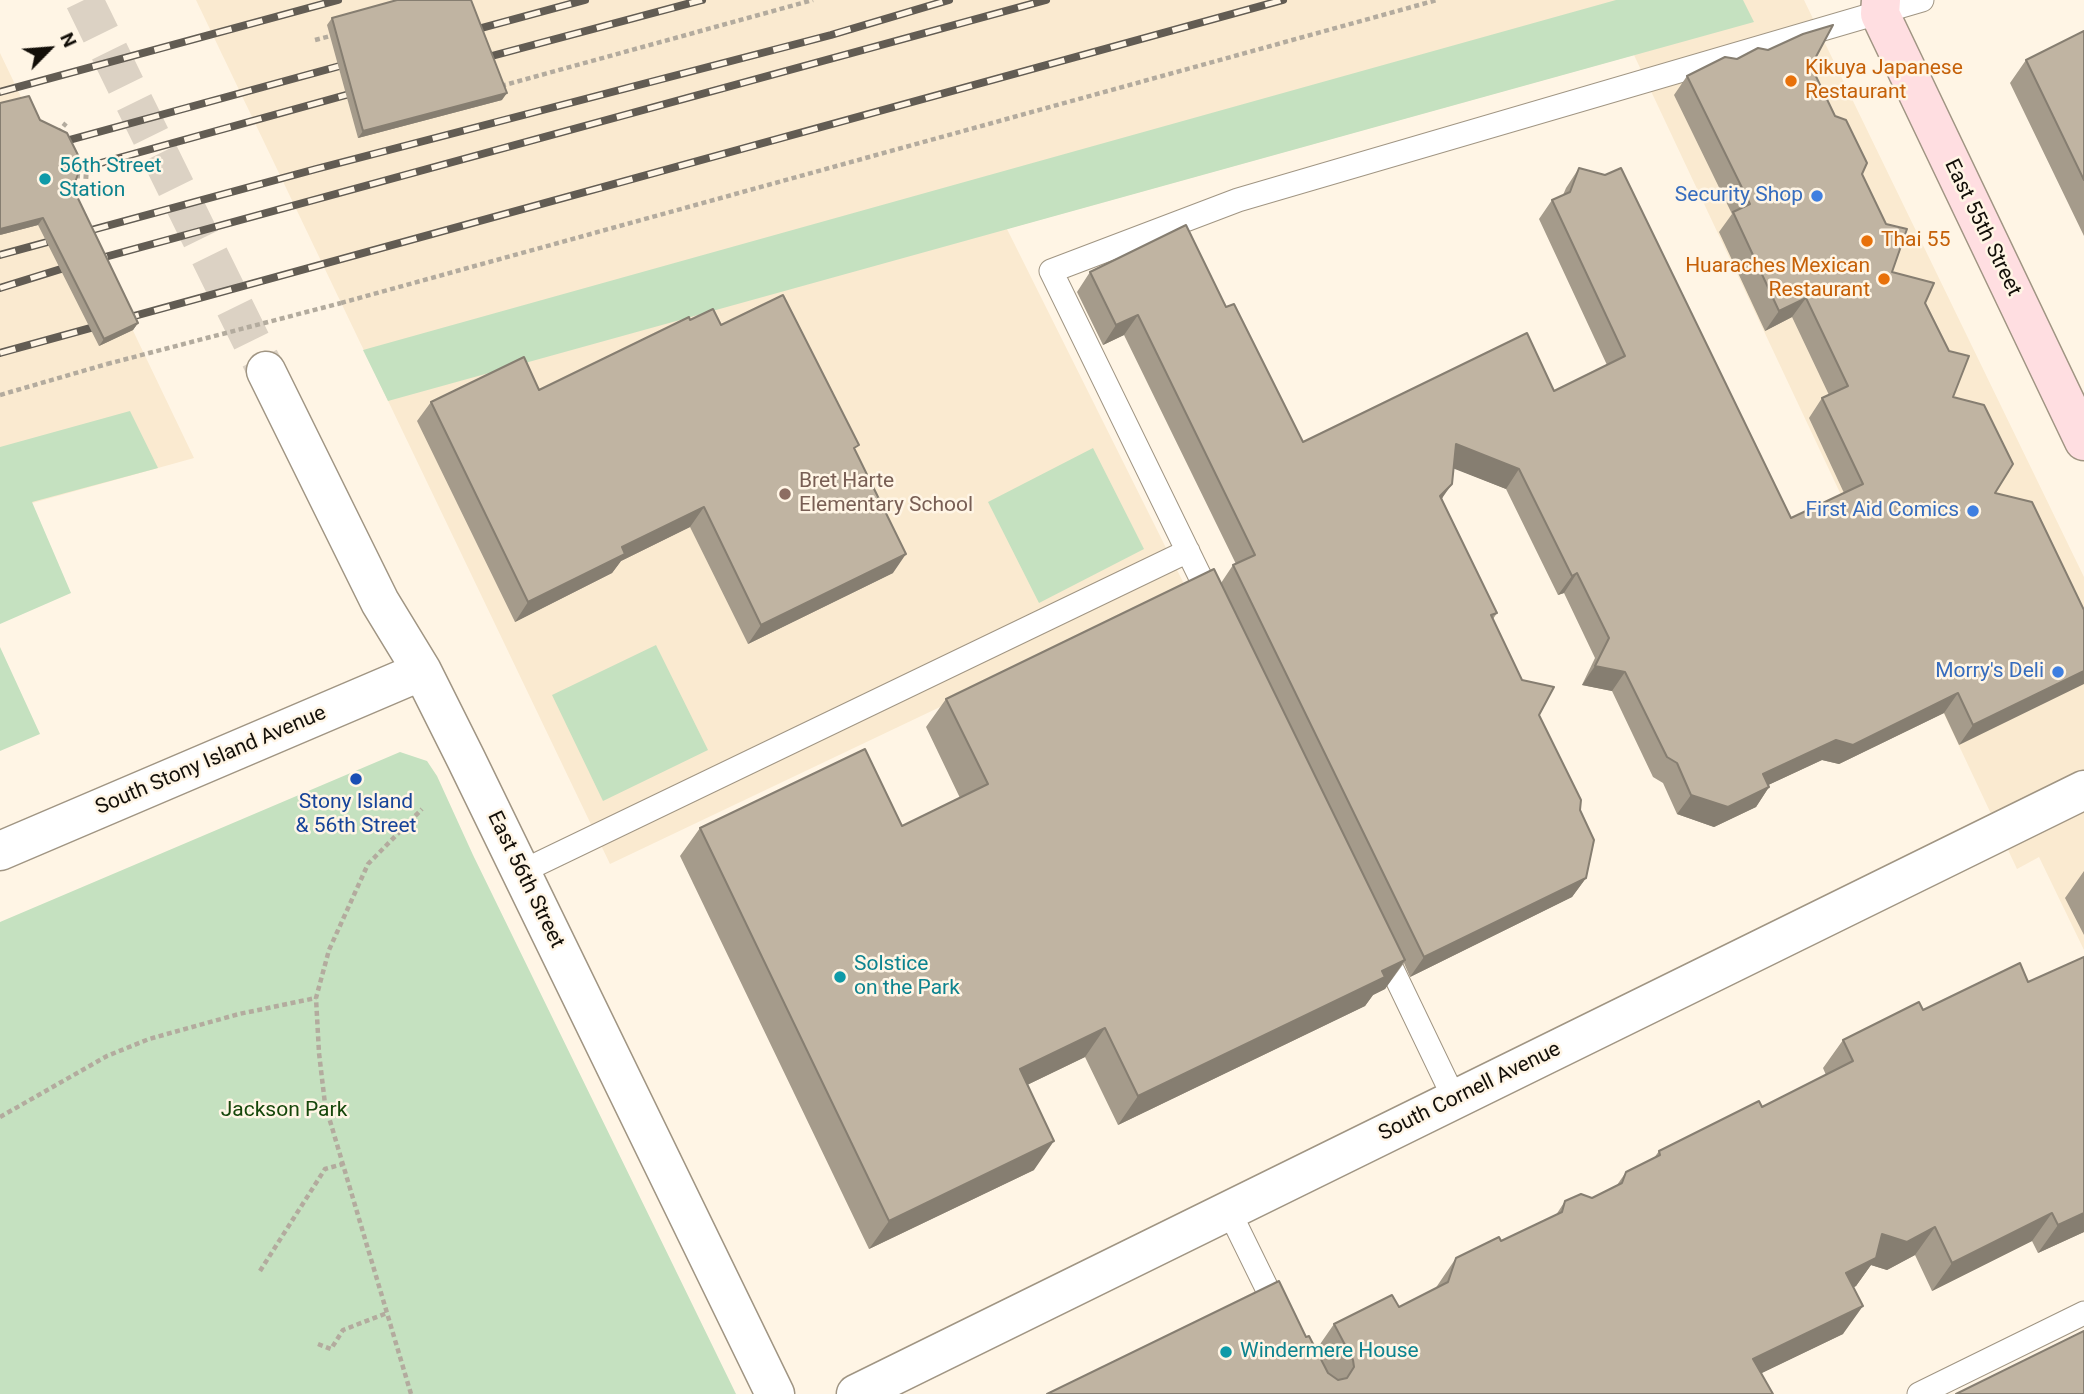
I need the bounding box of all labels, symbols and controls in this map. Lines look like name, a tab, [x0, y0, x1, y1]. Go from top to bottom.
north arrow	[14, 14, 84, 84]
text: N	[55, 29, 82, 51]
place label: Kikuya Japanese Restaurant	[1805, 56, 1963, 106]
marker: Kikuya Japanese Restaurant	[1783, 73, 1799, 89]
place label: 56th Street Station	[59, 154, 162, 204]
street label: East 55th Street	[1938, 156, 2026, 300]
marker: 56th Street Station	[37, 171, 53, 187]
place label: Security Shop	[1675, 183, 1803, 209]
marker: Security Shop	[1809, 188, 1825, 204]
place label: Thai 55	[1881, 228, 1950, 254]
marker: Thai 55	[1859, 233, 1875, 249]
place label: Huaraches Mexican Restaurant	[1685, 254, 1870, 304]
marker: Huaraches Mexican Restaurant	[1876, 271, 1892, 287]
place label: Bret Harte Elementary School	[799, 469, 973, 519]
marker: Bret Harte Elementary School	[777, 486, 793, 502]
place label: First Aid Comics	[1805, 498, 1959, 524]
marker: First Aid Comics	[1965, 503, 1981, 519]
place label: Morry's Deli	[1935, 659, 2044, 685]
marker: Morry's Deli	[2050, 664, 2066, 680]
street label: South Stony Island Avenue	[92, 701, 330, 821]
marker: Stony Island & 56th Street	[348, 771, 364, 787]
place label: Stony Island & 56th Street	[296, 790, 416, 840]
street label: East 56th Street	[481, 808, 569, 952]
place label: Solstice on the Park	[854, 952, 960, 1002]
marker: Solstice on the Park	[832, 969, 848, 985]
street label: South Cornell Avenue	[1375, 1037, 1565, 1147]
park label: Jackson Park	[221, 1098, 347, 1124]
place label: Windermere House	[1240, 1339, 1419, 1365]
marker: Windermere House	[1218, 1344, 1234, 1360]

